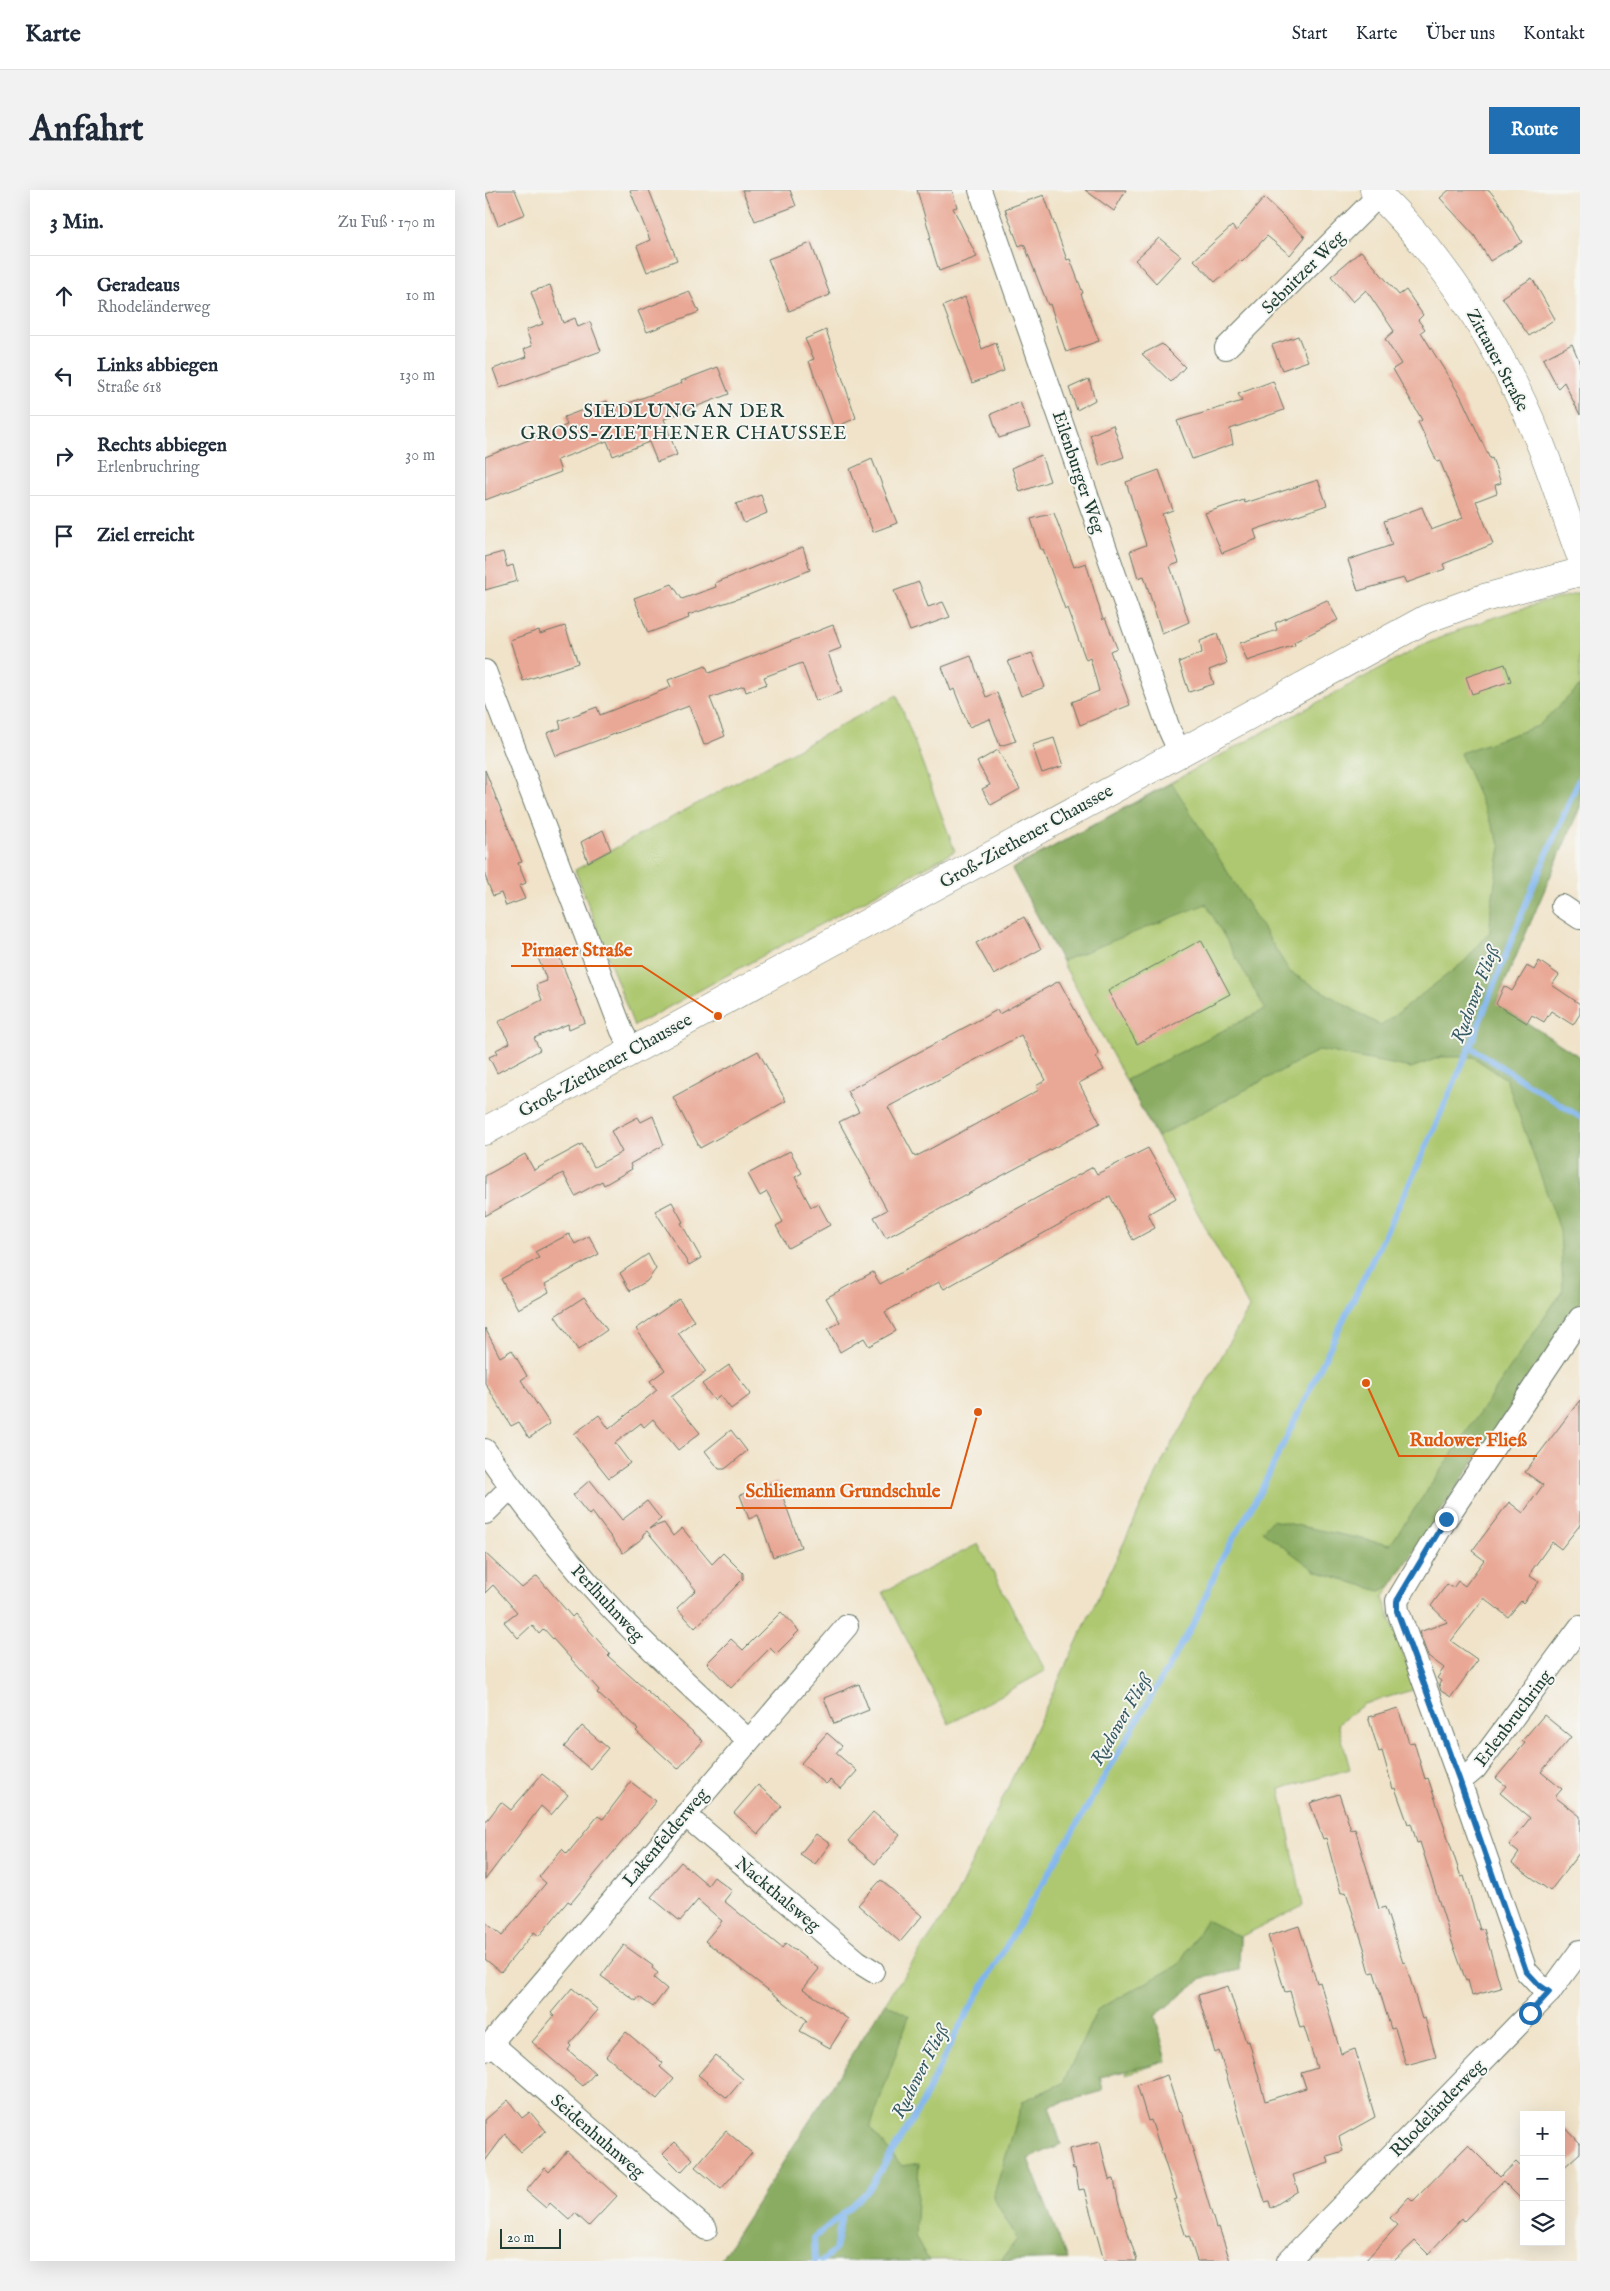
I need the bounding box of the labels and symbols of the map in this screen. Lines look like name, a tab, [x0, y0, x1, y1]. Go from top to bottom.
street label: Sebnitzer Weg	[1257, 226, 1351, 320]
street label: Zittauer Straße	[1460, 305, 1533, 416]
district label: SIEDLUNG AN DER GROSS-ZIETHENER CHAUSSEE	[521, 400, 847, 446]
street label: Eilenburger Weg	[1046, 408, 1109, 537]
street label: Groß-Ziethener Chaussee	[936, 780, 1118, 895]
callout: Pirnaer Straße	[511, 932, 642, 966]
text: Pirnaer Straße	[521, 939, 633, 963]
water label: Rudower Fließ	[1446, 940, 1506, 1047]
street label: Groß-Ziethener Chaussee	[515, 1009, 697, 1124]
callout: Rudower Fließ	[1399, 1422, 1537, 1456]
text: Rudower Fließ	[1409, 1429, 1527, 1453]
callout: Schliemann Grundschule	[736, 1474, 951, 1508]
text: Schliemann Grundschule	[746, 1480, 941, 1504]
route end	[1435, 1508, 1458, 1531]
street label: Perlhuhnweg	[565, 1561, 649, 1648]
street label: Erlenbruchring	[1470, 1666, 1558, 1772]
water label: Rudower Fließ	[1086, 1668, 1159, 1770]
street label: Lakenfelderweg	[618, 1784, 714, 1892]
street label: Nackthalsweg	[730, 1853, 825, 1938]
route start	[1519, 2002, 1542, 2025]
water label: Rudower Fließ	[887, 2019, 956, 2123]
street label: Rhodeländerweg	[1386, 2055, 1491, 2163]
street label: Seidenhuhnweg	[545, 2090, 649, 2184]
scale bar	[500, 2226, 561, 2249]

